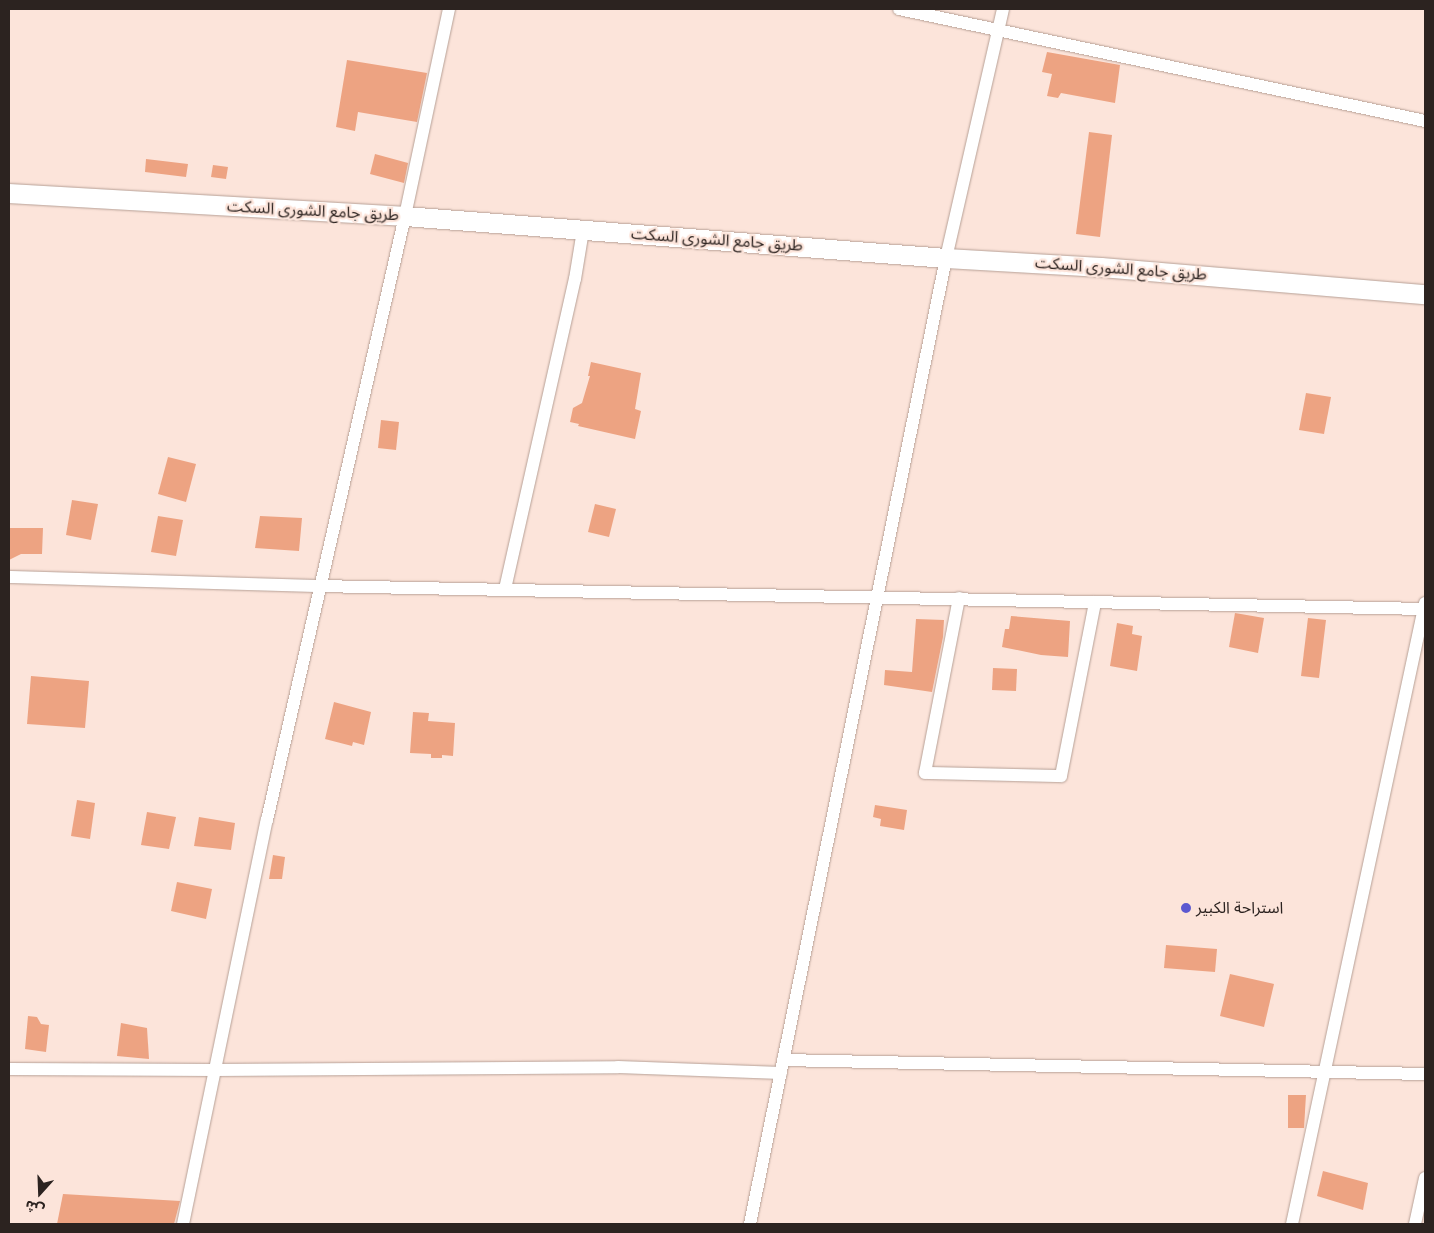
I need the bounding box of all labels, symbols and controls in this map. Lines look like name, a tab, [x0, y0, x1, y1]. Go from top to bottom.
street label: طريق جامع الشورى السكت	[227, 197, 399, 225]
street label: طريق جامع الشورى السكت	[630, 224, 804, 256]
street label: طريق جامع الشورى السكت	[1034, 253, 1208, 285]
place label: استراحة الكبير	[1196, 898, 1283, 918]
marker: استراحة الكبير	[1180, 902, 1192, 914]
north arrow	[15, 1168, 65, 1218]
text: ش	[21, 1191, 49, 1224]

